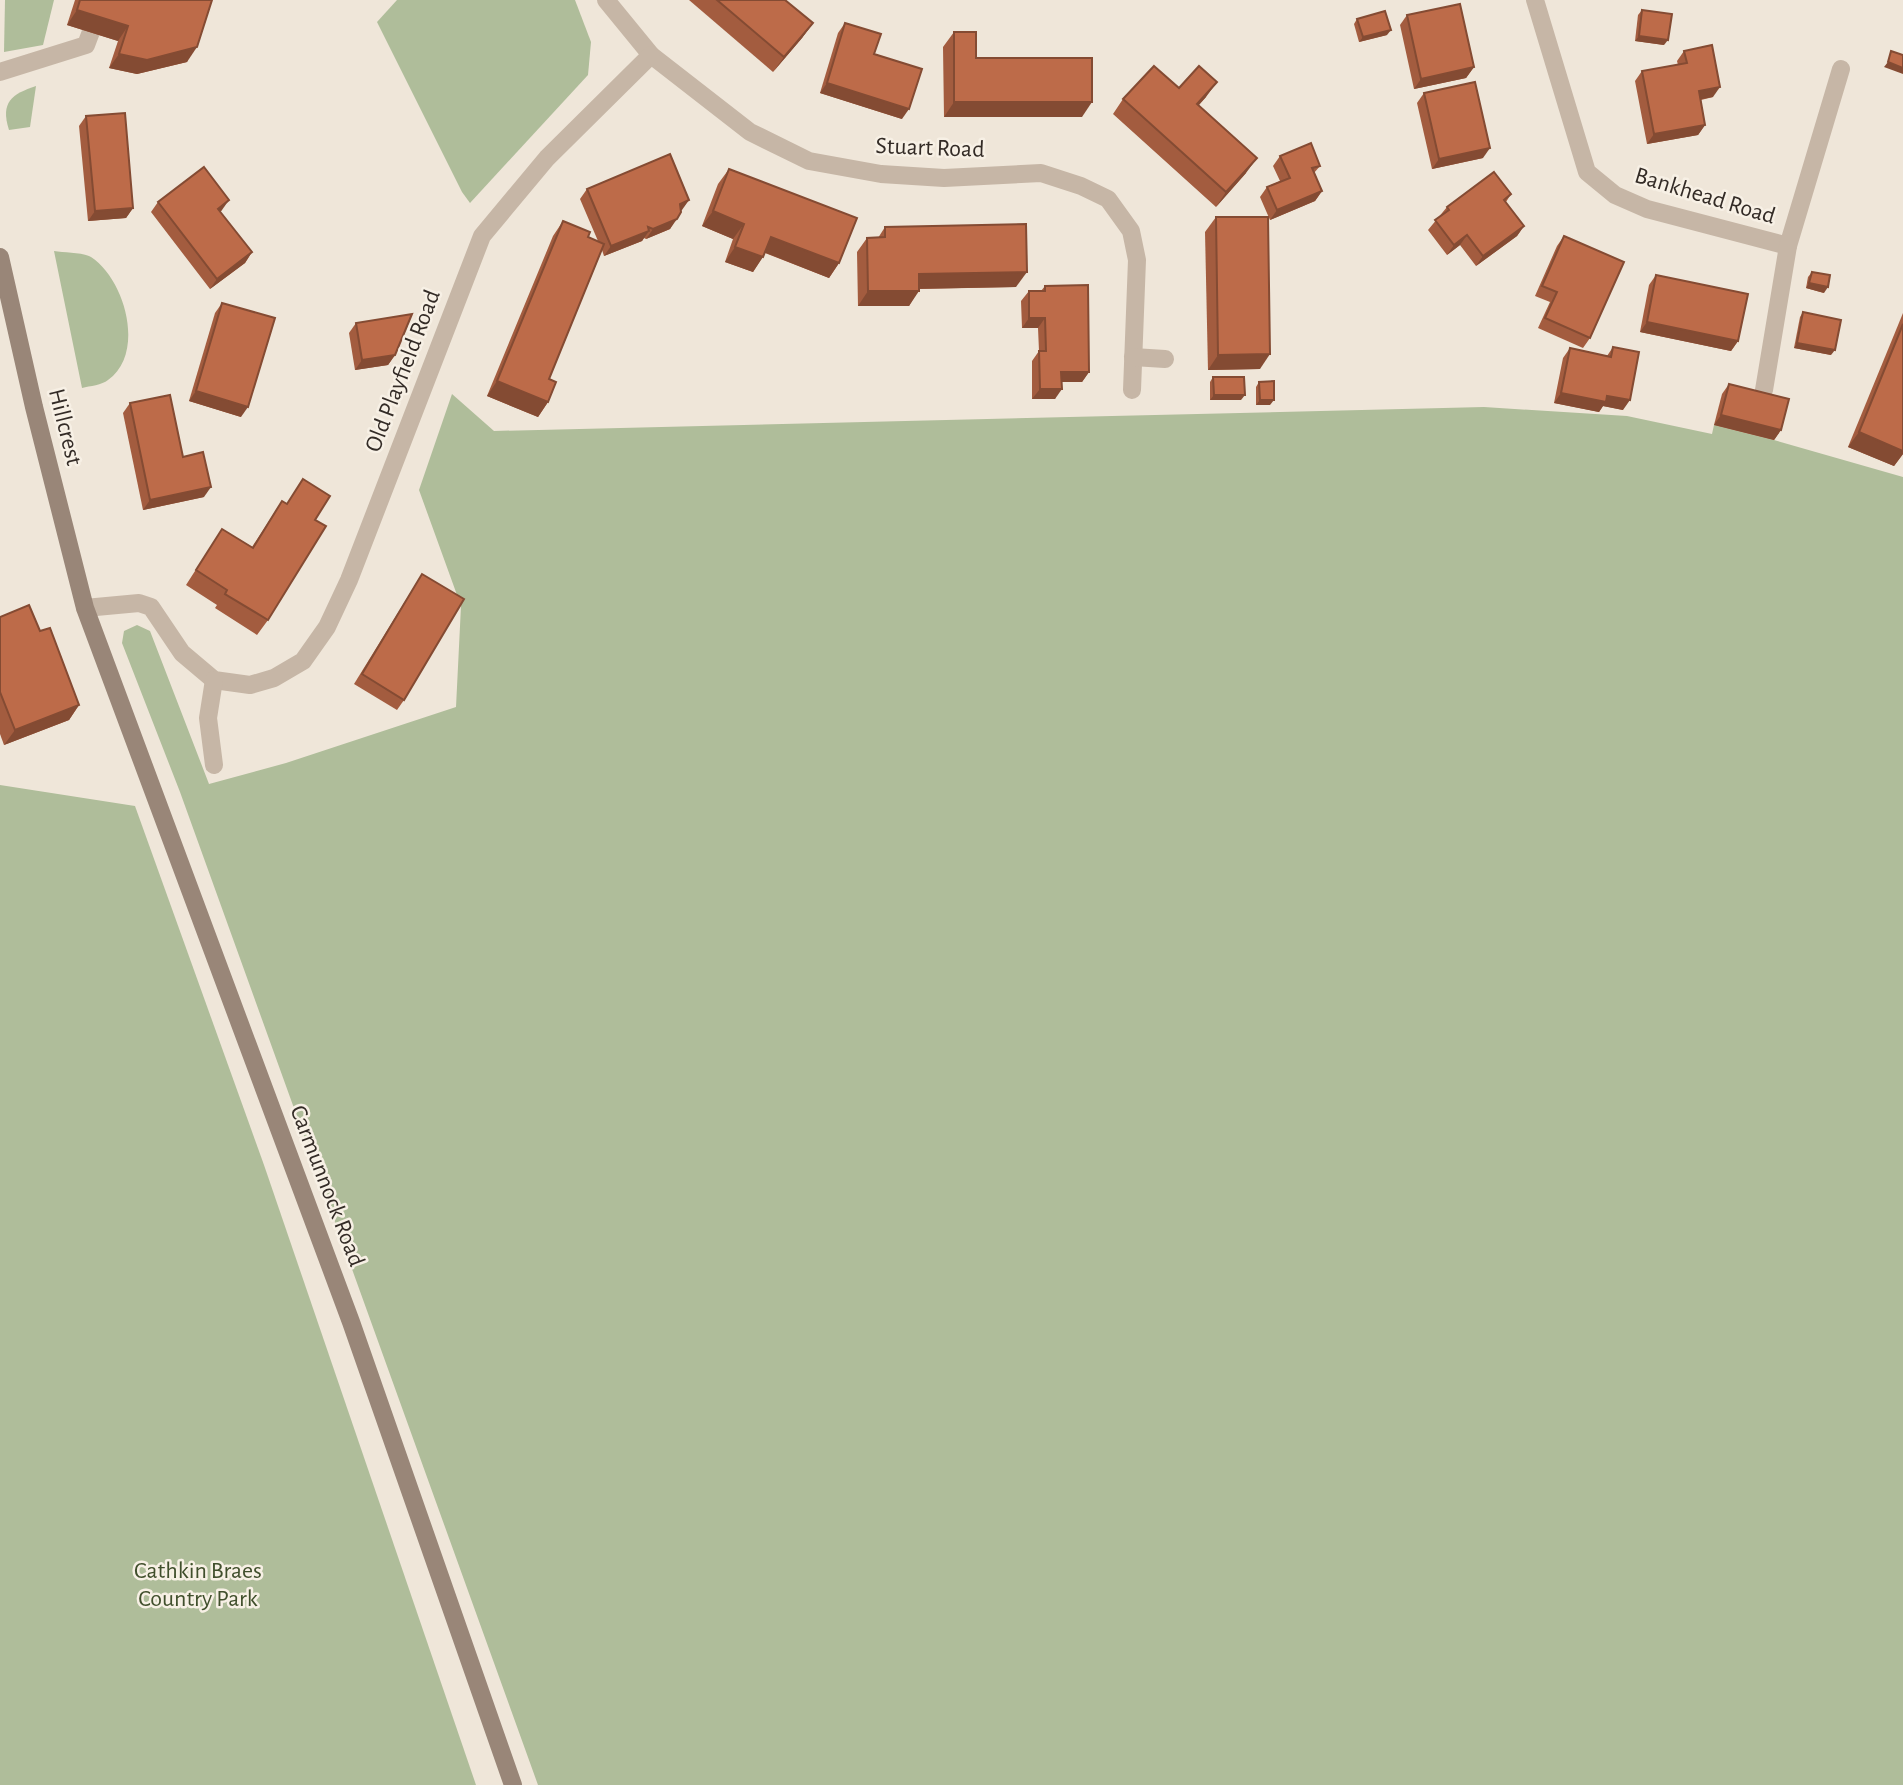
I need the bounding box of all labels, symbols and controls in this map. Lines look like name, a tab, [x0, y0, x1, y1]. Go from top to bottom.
street label: Stuart Road	[875, 134, 985, 162]
street label: Bankhead Road	[1632, 163, 1778, 229]
street label: Old Playfield Road	[361, 287, 445, 455]
street label: Hillcrest	[44, 386, 86, 468]
street label: Carmunnock Road	[285, 1102, 369, 1270]
park label: Cathkin Braes Country Park	[134, 1559, 262, 1611]

